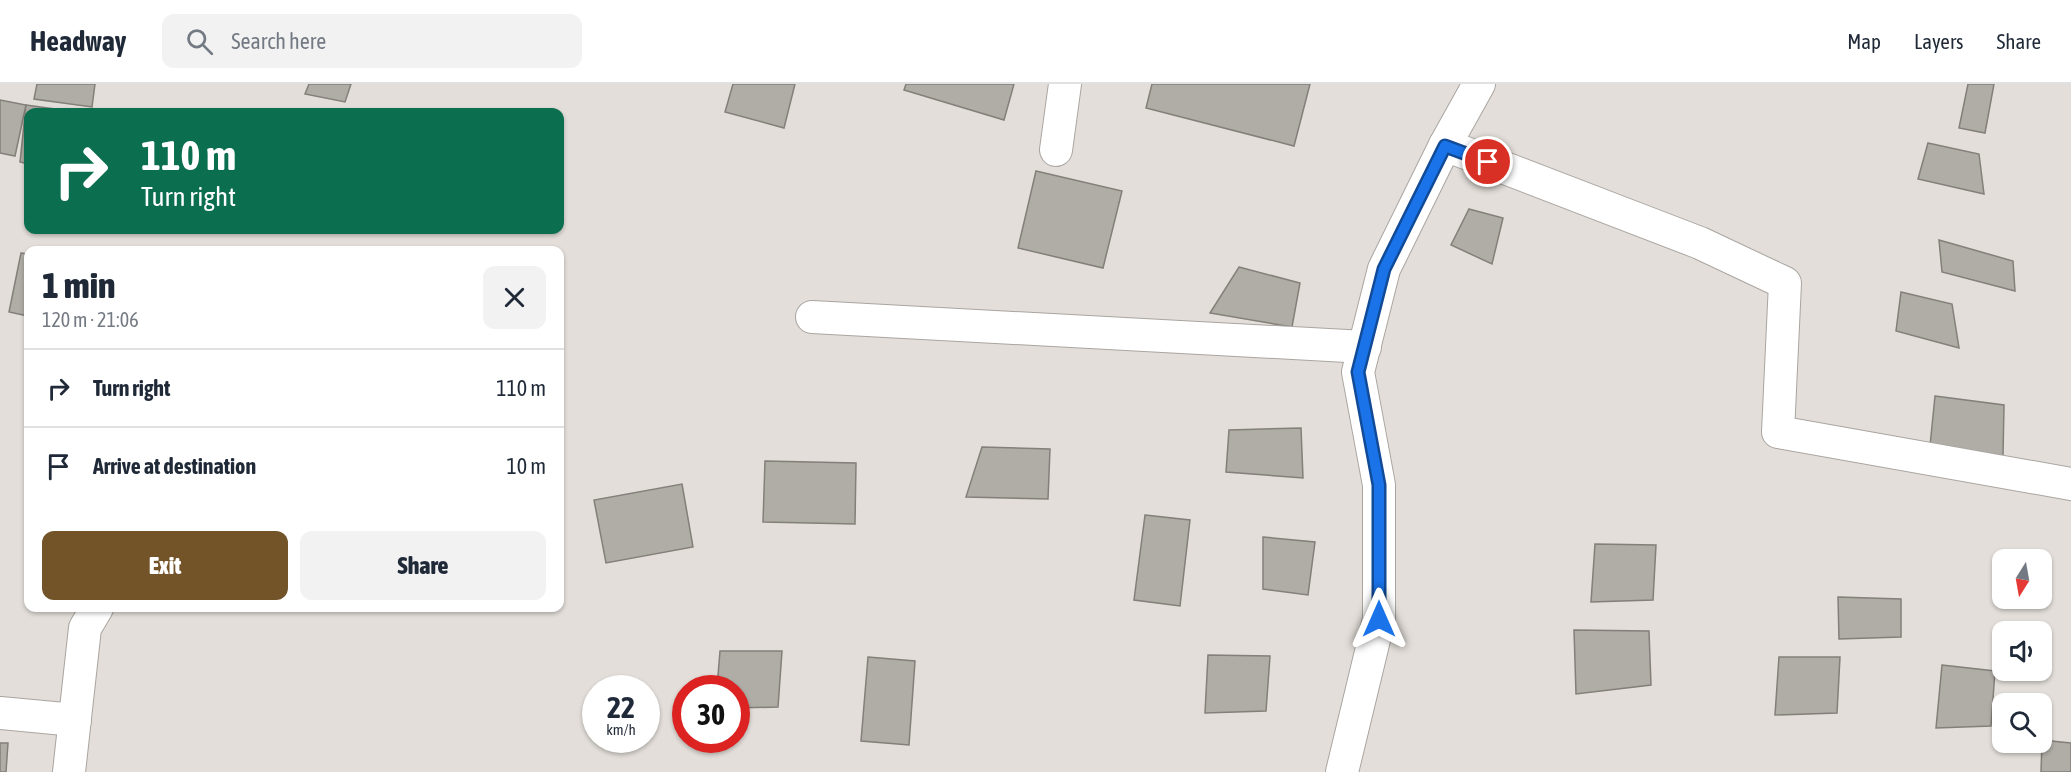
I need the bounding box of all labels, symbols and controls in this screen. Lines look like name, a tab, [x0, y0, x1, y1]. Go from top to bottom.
search box	[162, 14, 582, 68]
text: Headway	[30, 25, 126, 57]
icon: search	[183, 25, 216, 58]
text: Search here	[231, 28, 326, 54]
text: Map	[1847, 29, 1881, 53]
text: Layers	[1914, 29, 1964, 53]
text: Share	[1997, 29, 2041, 53]
text: 110 m	[141, 131, 236, 179]
icon: right	[42, 132, 120, 210]
pin	[1462, 136, 1513, 187]
icon: arrive	[1471, 145, 1504, 178]
text: Turn right	[141, 181, 236, 212]
text: 1 min	[42, 264, 116, 306]
button: close	[483, 266, 546, 329]
text: 120 m · 21:06	[42, 308, 139, 331]
icon: right	[42, 372, 75, 405]
text: Turn right	[93, 375, 170, 401]
text: 110 m	[496, 375, 546, 401]
icon: arrive	[42, 450, 75, 483]
text: Arrive at destination	[93, 453, 256, 479]
text: 10 m	[506, 453, 546, 479]
button: Exit	[42, 531, 288, 600]
button: Share	[300, 531, 546, 600]
north arrow	[1992, 549, 2052, 609]
map controls	[1992, 549, 2052, 753]
position arrow	[1347, 587, 1411, 651]
button: sound	[1992, 621, 2052, 681]
speed limit sign: 30	[672, 675, 750, 753]
text: 22	[607, 690, 635, 724]
button: search	[1992, 693, 2052, 753]
text: km/h	[606, 721, 636, 738]

